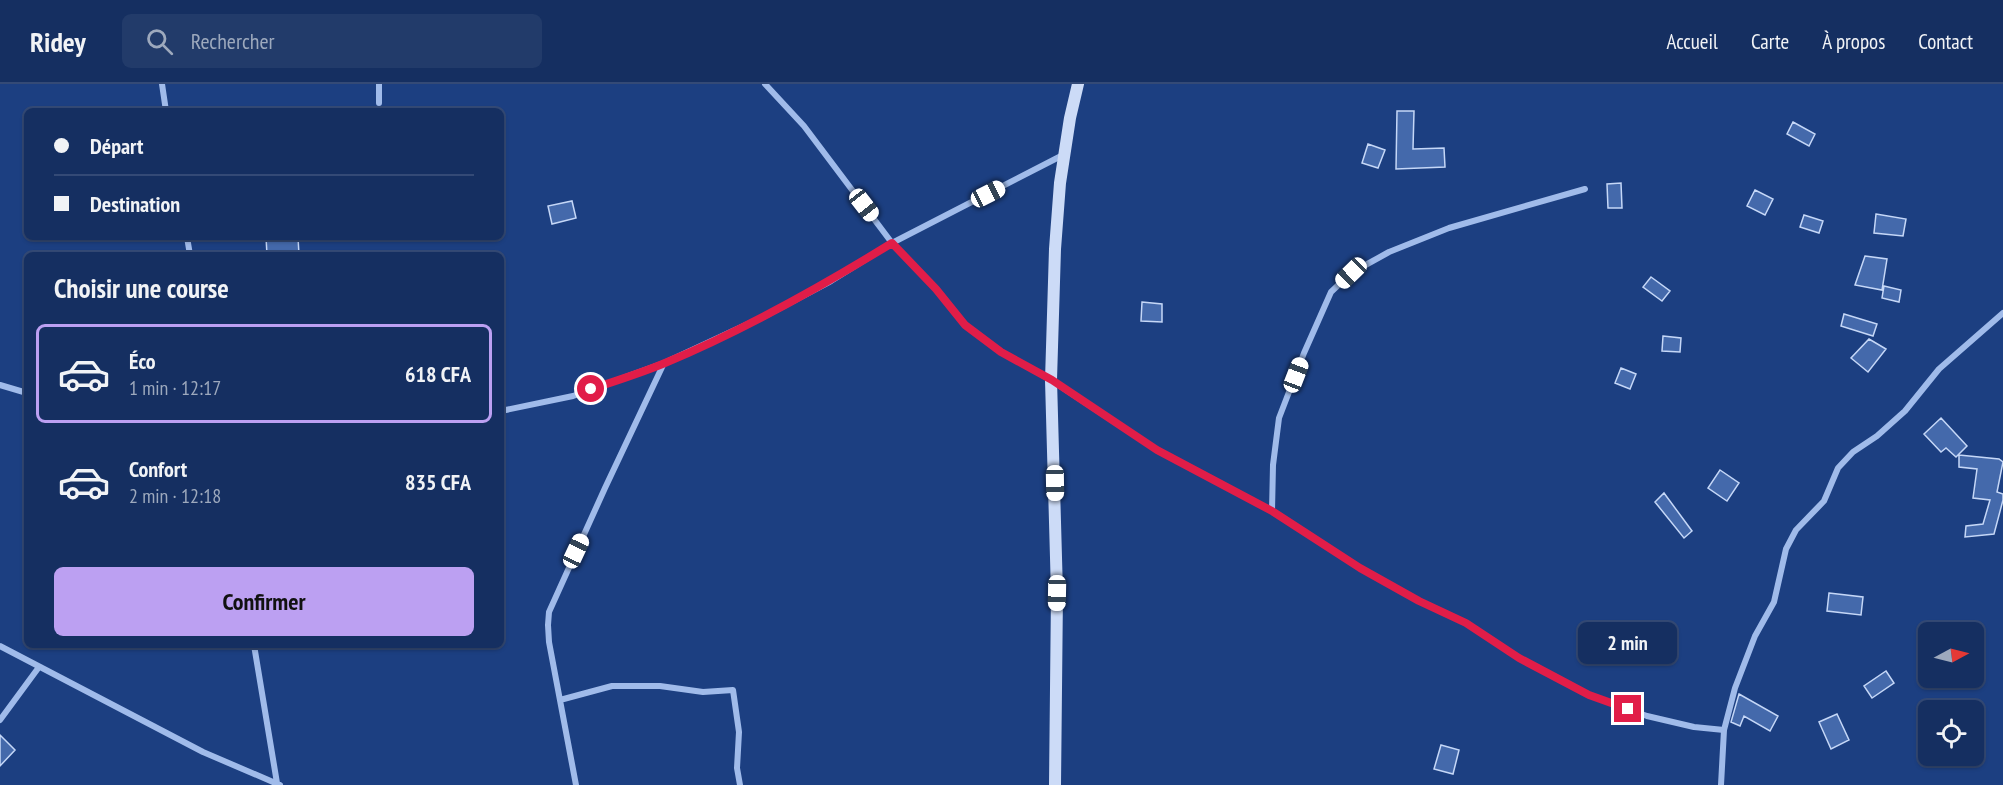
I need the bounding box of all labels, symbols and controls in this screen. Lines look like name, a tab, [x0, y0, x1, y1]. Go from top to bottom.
search box	[122, 14, 542, 68]
text: Ridey	[30, 23, 86, 60]
icon: search	[143, 25, 176, 58]
text: Rechercher	[191, 27, 275, 55]
text: Accueil	[1666, 28, 1718, 55]
text: Carte	[1751, 28, 1789, 55]
text: À propos	[1822, 28, 1885, 55]
text: Contact	[1918, 28, 1973, 55]
text: Départ	[90, 132, 144, 160]
car	[968, 178, 1008, 210]
car	[846, 185, 882, 225]
text: Destination	[90, 190, 180, 218]
car	[1332, 254, 1370, 292]
text: Choisir une course	[54, 271, 229, 305]
icon: car	[57, 347, 111, 401]
text: Éco	[129, 347, 156, 375]
car	[1281, 355, 1311, 395]
text: 618 CFA	[405, 360, 471, 388]
text: 1 min · 12:17	[129, 375, 221, 401]
route start	[577, 375, 604, 402]
icon: car	[57, 455, 111, 509]
text: Confort	[129, 455, 187, 483]
car	[1046, 465, 1064, 501]
text: 835 CFA	[405, 468, 471, 496]
text: 2 min · 12:18	[129, 483, 221, 509]
car	[560, 531, 592, 571]
button: Confirmer	[54, 567, 474, 636]
car	[1048, 575, 1066, 611]
callout: 2 min	[1578, 622, 1678, 664]
north arrow	[1918, 622, 1984, 688]
map controls	[1918, 622, 1984, 766]
text: 2 min	[1607, 630, 1648, 656]
route end	[1614, 695, 1641, 722]
button: locate	[1918, 700, 1984, 766]

